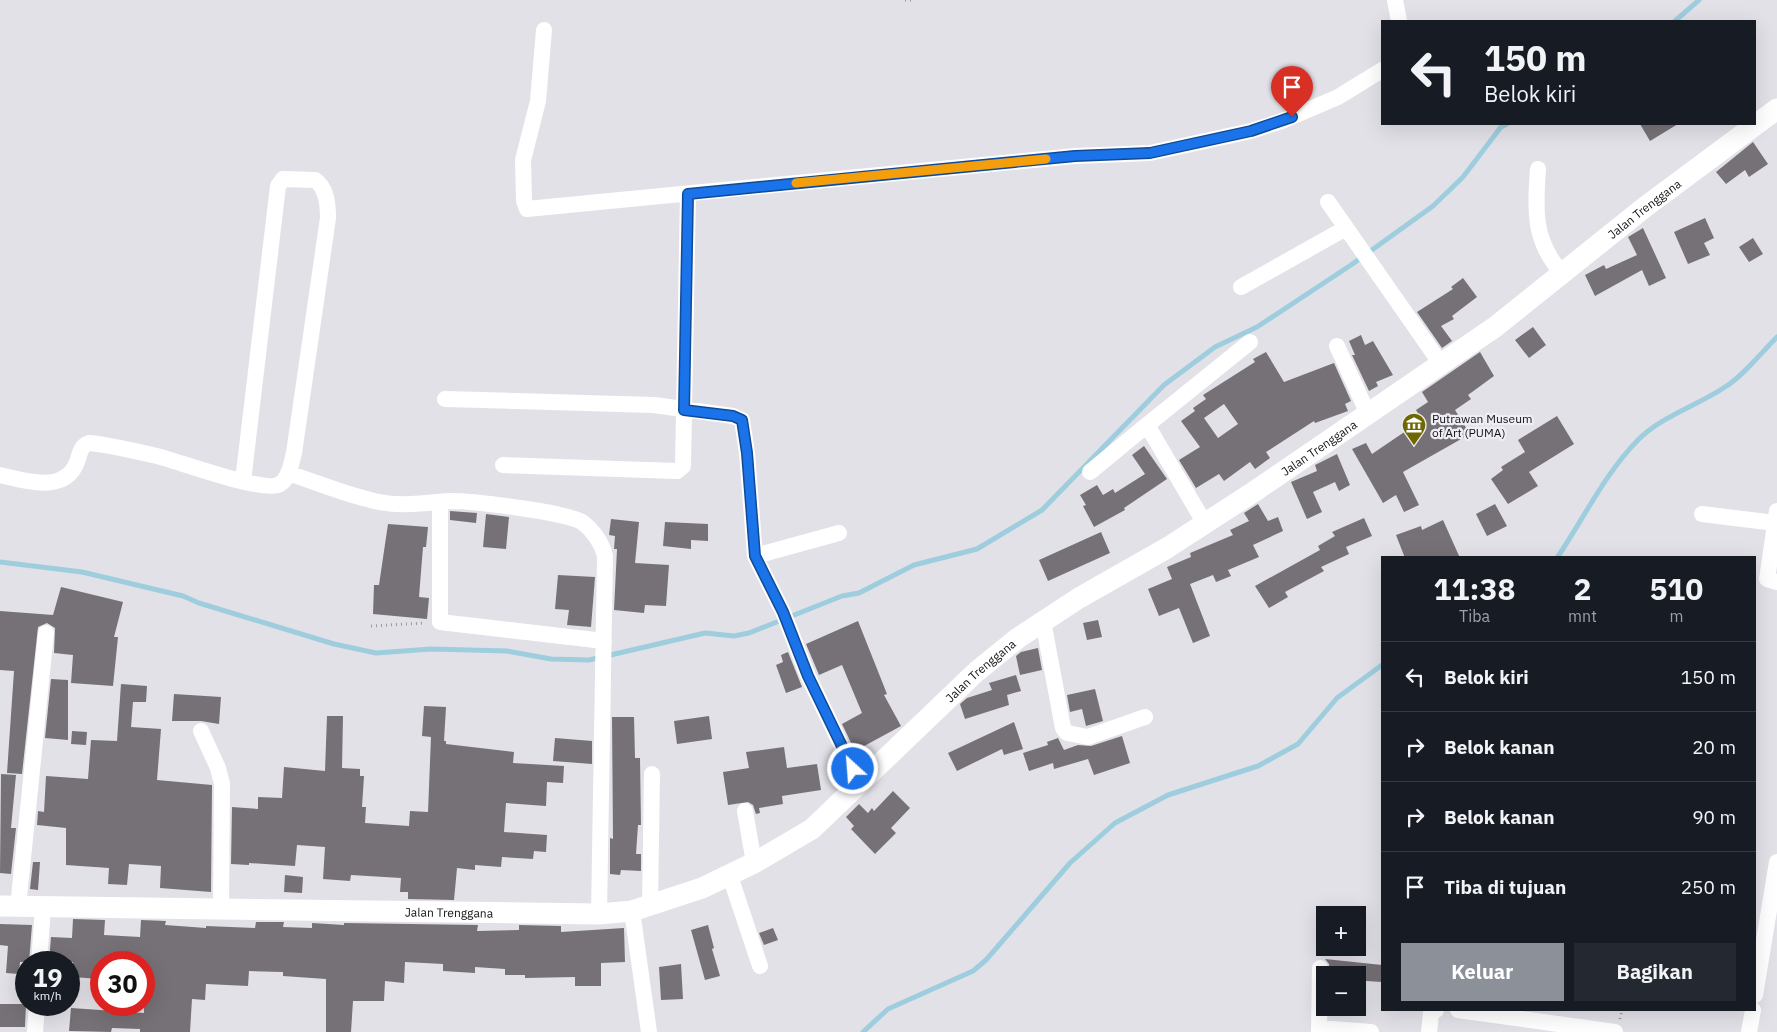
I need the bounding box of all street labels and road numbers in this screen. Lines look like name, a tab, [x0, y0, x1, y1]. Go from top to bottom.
street label: Jalan Trenggana	[1605, 175, 1684, 241]
street label: Jalan Trenggana	[1278, 416, 1360, 479]
street label: Jalan Trenggana	[942, 635, 1019, 705]
street label: Jalan Trenggana	[405, 904, 494, 920]

